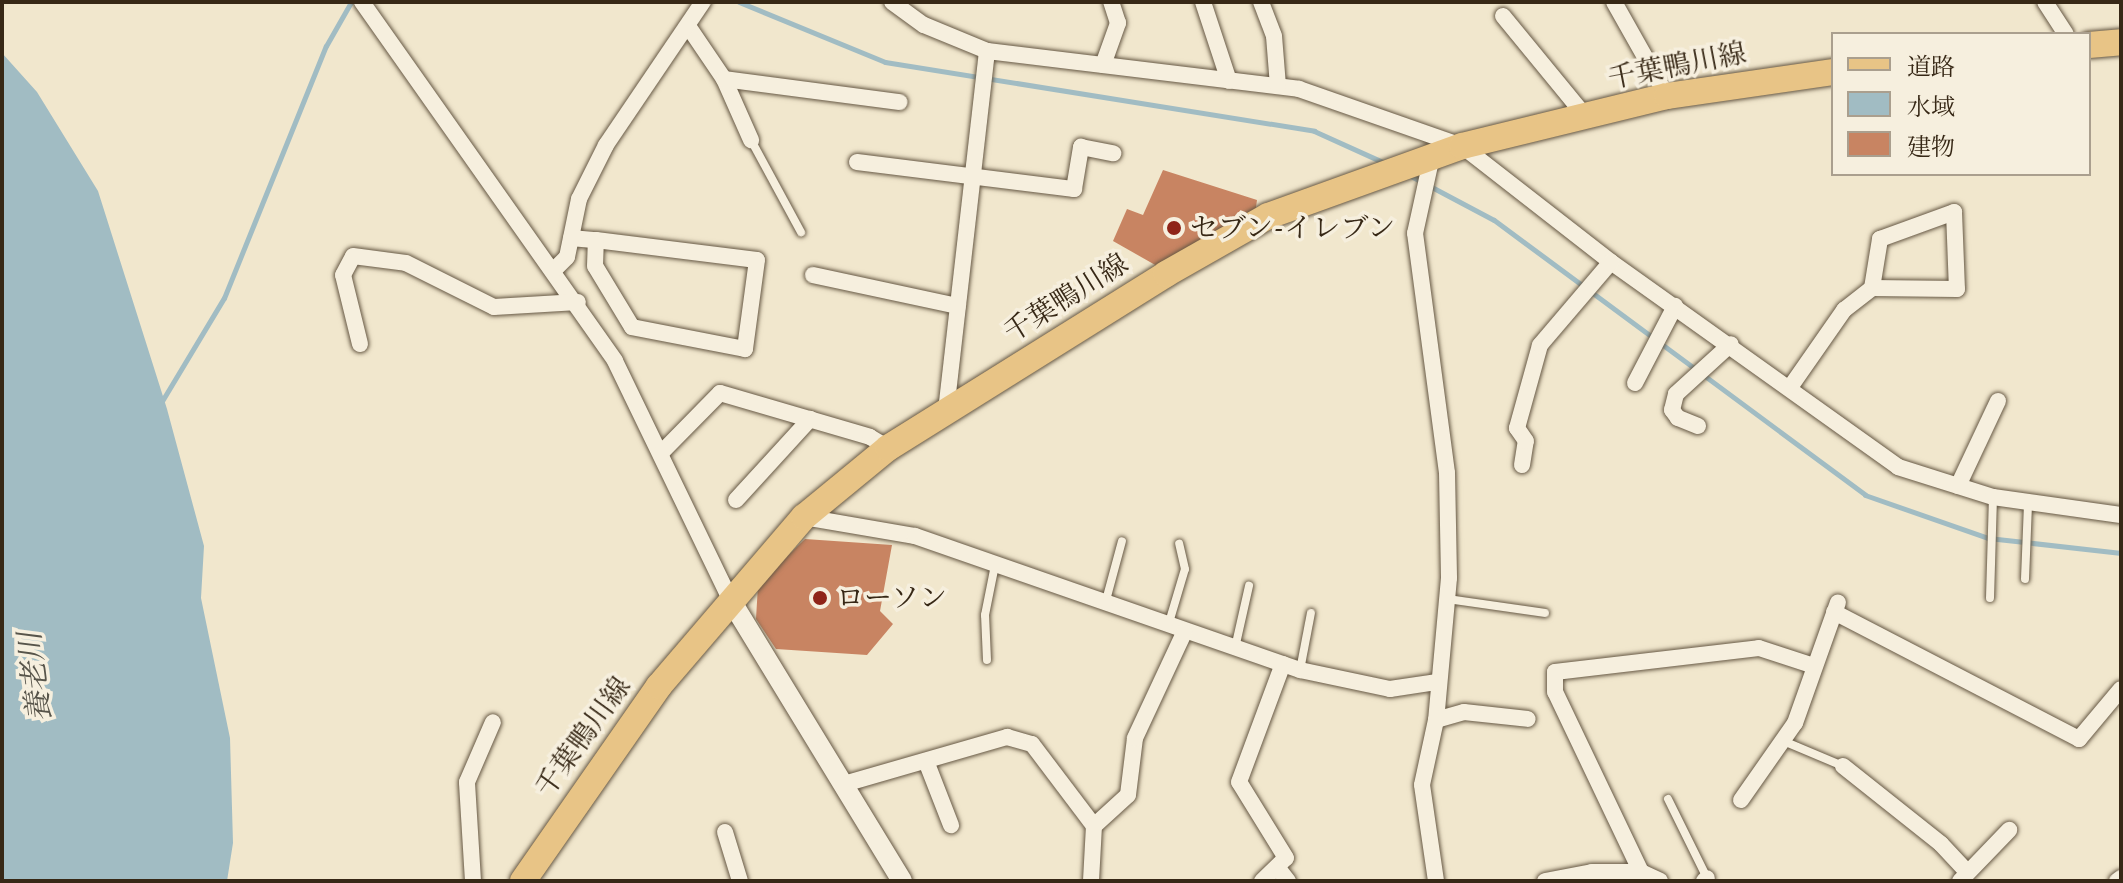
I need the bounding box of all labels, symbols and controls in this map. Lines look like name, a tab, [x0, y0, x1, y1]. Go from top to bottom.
legend	[1831, 32, 2091, 176]
street label: 千葉鴨川線	[1605, 36, 1749, 96]
text: 道路	[1907, 52, 1955, 82]
text: 水域	[1907, 92, 1955, 122]
text: 建物	[1907, 132, 1955, 162]
place label: セブン-イレブン	[1190, 211, 1397, 245]
marker: セブン-イレブン	[1165, 219, 1183, 237]
street label: 千葉鴨川線	[998, 247, 1134, 349]
place label: ローソン	[836, 581, 948, 615]
marker: ローソン	[811, 589, 829, 607]
water label: 養老川	[12, 630, 58, 724]
street label: 千葉鴨川線	[528, 670, 638, 804]

